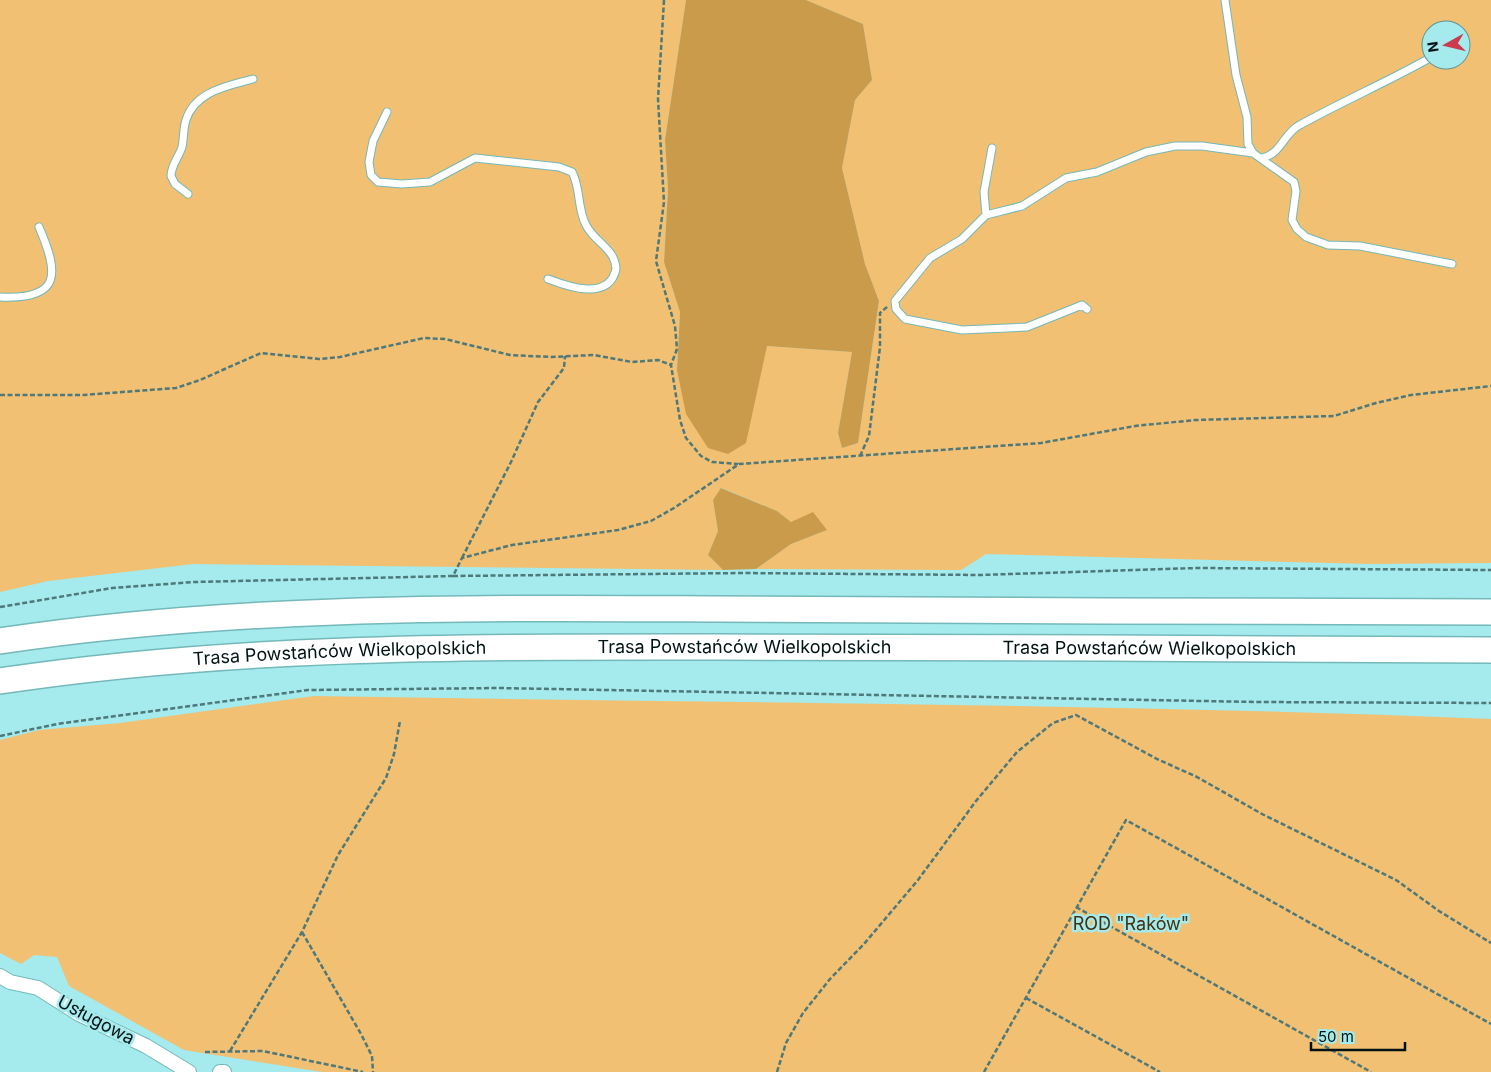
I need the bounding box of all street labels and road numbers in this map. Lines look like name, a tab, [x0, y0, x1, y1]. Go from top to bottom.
street label: Trasa Powstańców Wielkopolskich	[598, 636, 891, 657]
street label: Trasa Powstańców Wielkopolskich	[192, 637, 486, 669]
street label: Trasa Powstańców Wielkopolskich	[1003, 637, 1296, 659]
street label: Usługowa	[54, 991, 138, 1049]

